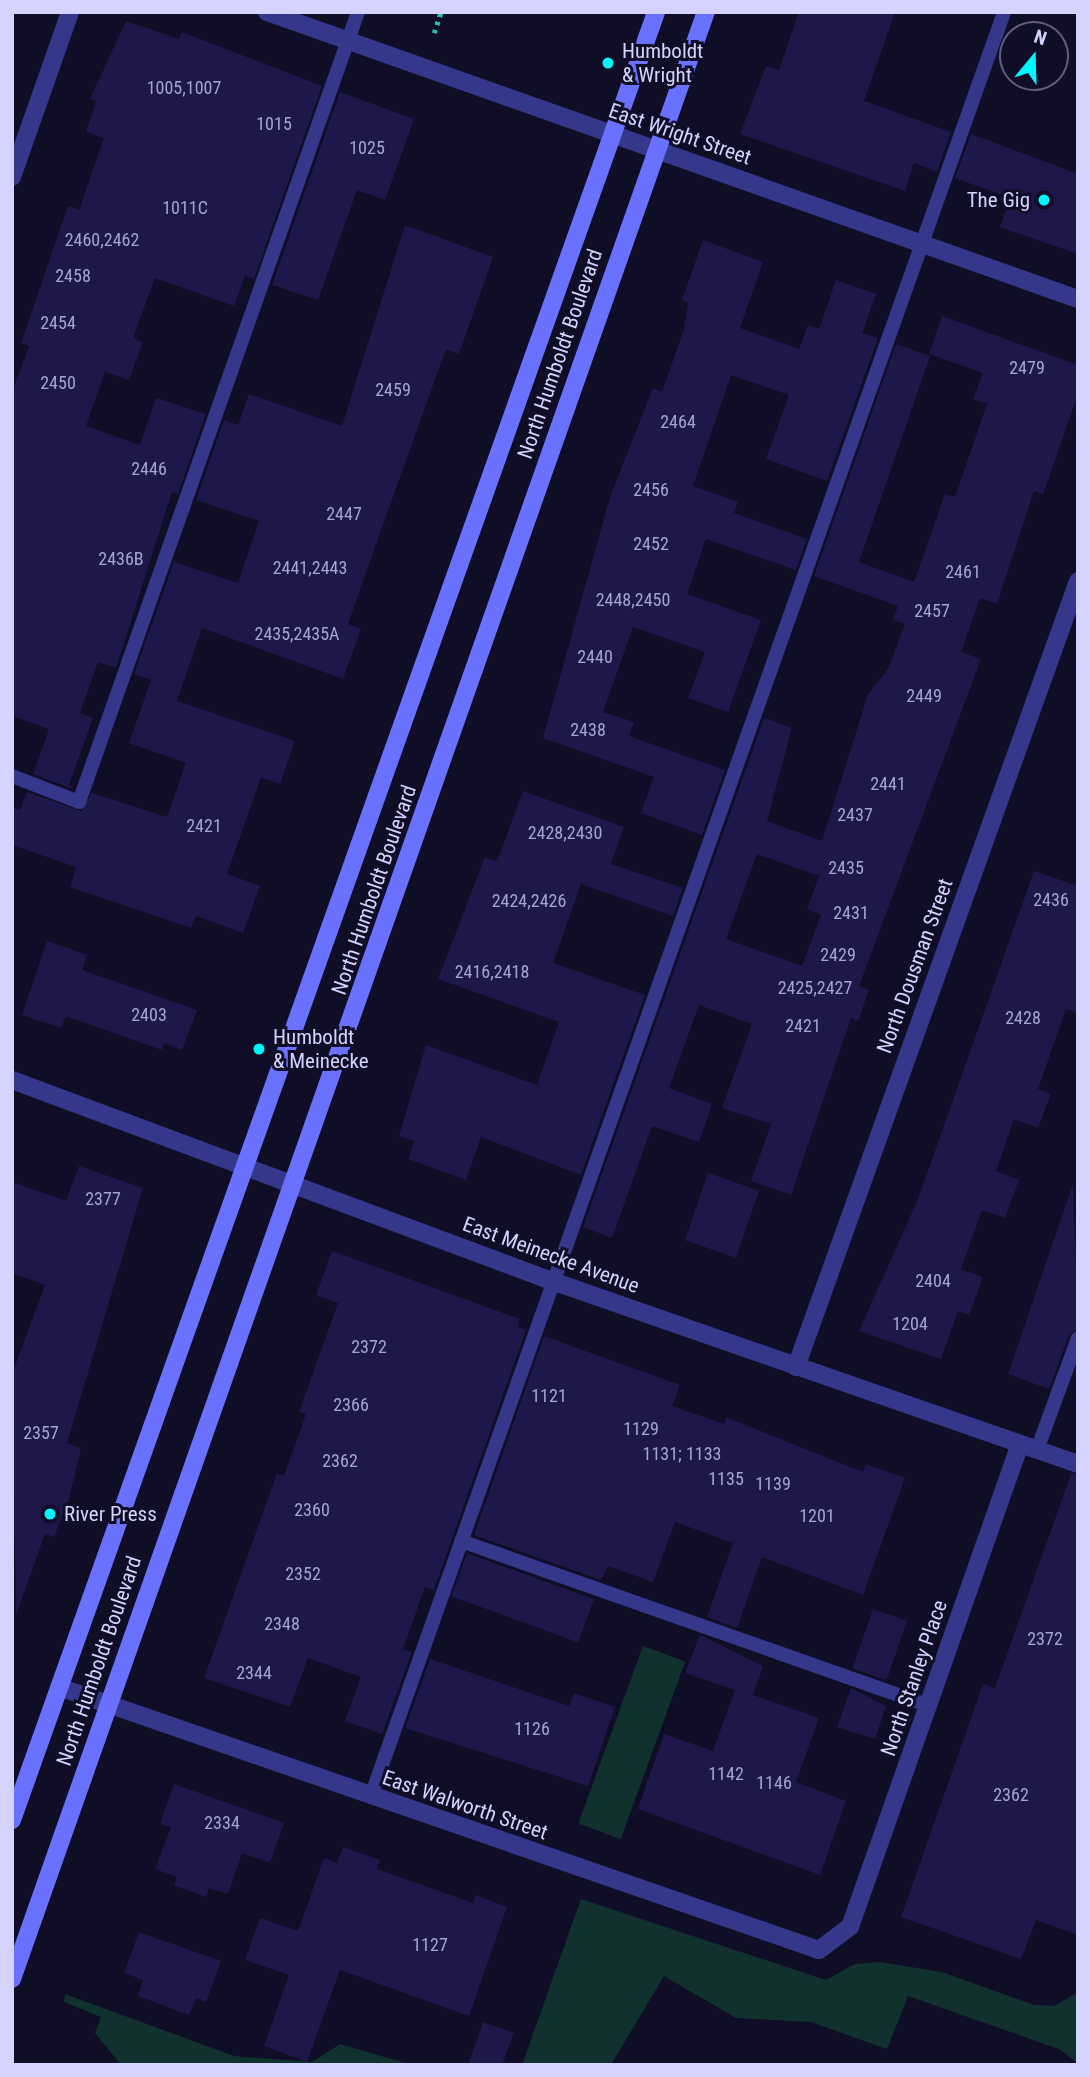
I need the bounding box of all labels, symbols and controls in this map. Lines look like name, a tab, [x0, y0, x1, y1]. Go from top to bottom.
north arrow	[999, 21, 1069, 91]
text: N	[1031, 25, 1050, 50]
place label: Humboldt & Wright	[622, 38, 703, 88]
marker: Humboldt & Wright	[600, 55, 616, 71]
house number: 1005,1007	[147, 77, 221, 99]
street label: East Wright Street	[606, 98, 754, 170]
house number: 1015	[256, 113, 292, 135]
house number: 1025	[349, 137, 385, 159]
place label: The Gig	[967, 187, 1030, 213]
marker: The Gig	[1036, 192, 1052, 208]
house number: 1011C	[162, 197, 208, 219]
house number: 2460,2462	[65, 229, 139, 251]
street label: North Humboldt Boulevard	[512, 246, 608, 462]
house number: 2458	[55, 265, 91, 287]
house number: 2454	[40, 312, 76, 334]
house number: 2479	[1009, 357, 1045, 379]
house number: 2450	[40, 372, 76, 394]
house number: 2459	[375, 379, 411, 401]
house number: 2464	[660, 411, 696, 433]
house number: 2446	[131, 458, 167, 480]
house number: 2456	[633, 479, 669, 501]
house number: 2447	[326, 503, 362, 525]
house number: 2452	[633, 533, 669, 555]
house number: 2436B	[98, 548, 144, 570]
house number: 2441,2443	[273, 557, 347, 579]
house number: 2461	[945, 561, 981, 583]
house number: 2448,2450	[596, 589, 670, 611]
house number: 2457	[914, 600, 950, 622]
house number: 2435,2435A	[254, 623, 340, 645]
house number: 2440	[577, 646, 613, 668]
house number: 2449	[906, 685, 942, 707]
house number: 2438	[570, 719, 606, 741]
house number: 2441	[870, 773, 906, 795]
street label: North Humboldt Boulevard	[326, 782, 422, 998]
house number: 2437	[837, 804, 873, 826]
house number: 2421	[186, 815, 222, 837]
house number: 2428,2430	[528, 822, 602, 844]
house number: 2435	[828, 857, 864, 879]
street label: North Dousman Street	[872, 875, 958, 1057]
house number: 2436	[1033, 889, 1069, 911]
house number: 2424,2426	[492, 890, 566, 912]
house number: 2431	[833, 902, 869, 924]
house number: 2429	[820, 944, 856, 966]
house number: 2416,2418	[455, 961, 529, 983]
house number: 2425,2427	[778, 977, 852, 999]
house number: 2403	[131, 1004, 167, 1026]
house number: 2428	[1005, 1007, 1041, 1029]
house number: 2421	[785, 1015, 821, 1037]
place label: Humboldt & Meinecke	[273, 1024, 369, 1074]
marker: Humboldt & Meinecke	[251, 1041, 267, 1057]
house number: 2377	[85, 1188, 121, 1210]
street label: East Meinecke Avenue	[459, 1211, 643, 1299]
house number: 2404	[915, 1270, 951, 1292]
house number: 1204	[892, 1313, 928, 1335]
house number: 2372	[351, 1336, 387, 1358]
house number: 1121	[531, 1385, 567, 1407]
house number: 2366	[333, 1394, 369, 1416]
house number: 1129	[623, 1418, 659, 1440]
house number: 2357	[23, 1422, 59, 1444]
house number: 1131; 1133	[643, 1443, 721, 1465]
house number: 2362	[322, 1450, 358, 1472]
house number: 1135	[708, 1468, 744, 1490]
house number: 1139	[755, 1473, 791, 1495]
house number: 2360	[294, 1499, 330, 1521]
place label: River Press	[64, 1501, 157, 1527]
house number: 1201	[799, 1505, 835, 1527]
marker: River Press	[42, 1506, 58, 1522]
street label: North Humboldt Boulevard	[51, 1553, 147, 1769]
house number: 2352	[285, 1563, 321, 1585]
street label: North Stanley Place	[876, 1597, 952, 1759]
house number: 2348	[264, 1613, 300, 1635]
house number: 2372	[1027, 1628, 1063, 1650]
house number: 2344	[236, 1662, 272, 1684]
house number: 1126	[514, 1718, 550, 1740]
house number: 1142	[708, 1763, 744, 1785]
street label: East Walworth Street	[379, 1765, 551, 1845]
house number: 1146	[756, 1772, 792, 1794]
house number: 2362	[993, 1784, 1029, 1806]
house number: 2334	[204, 1812, 240, 1834]
house number: 1127	[412, 1934, 448, 1956]

